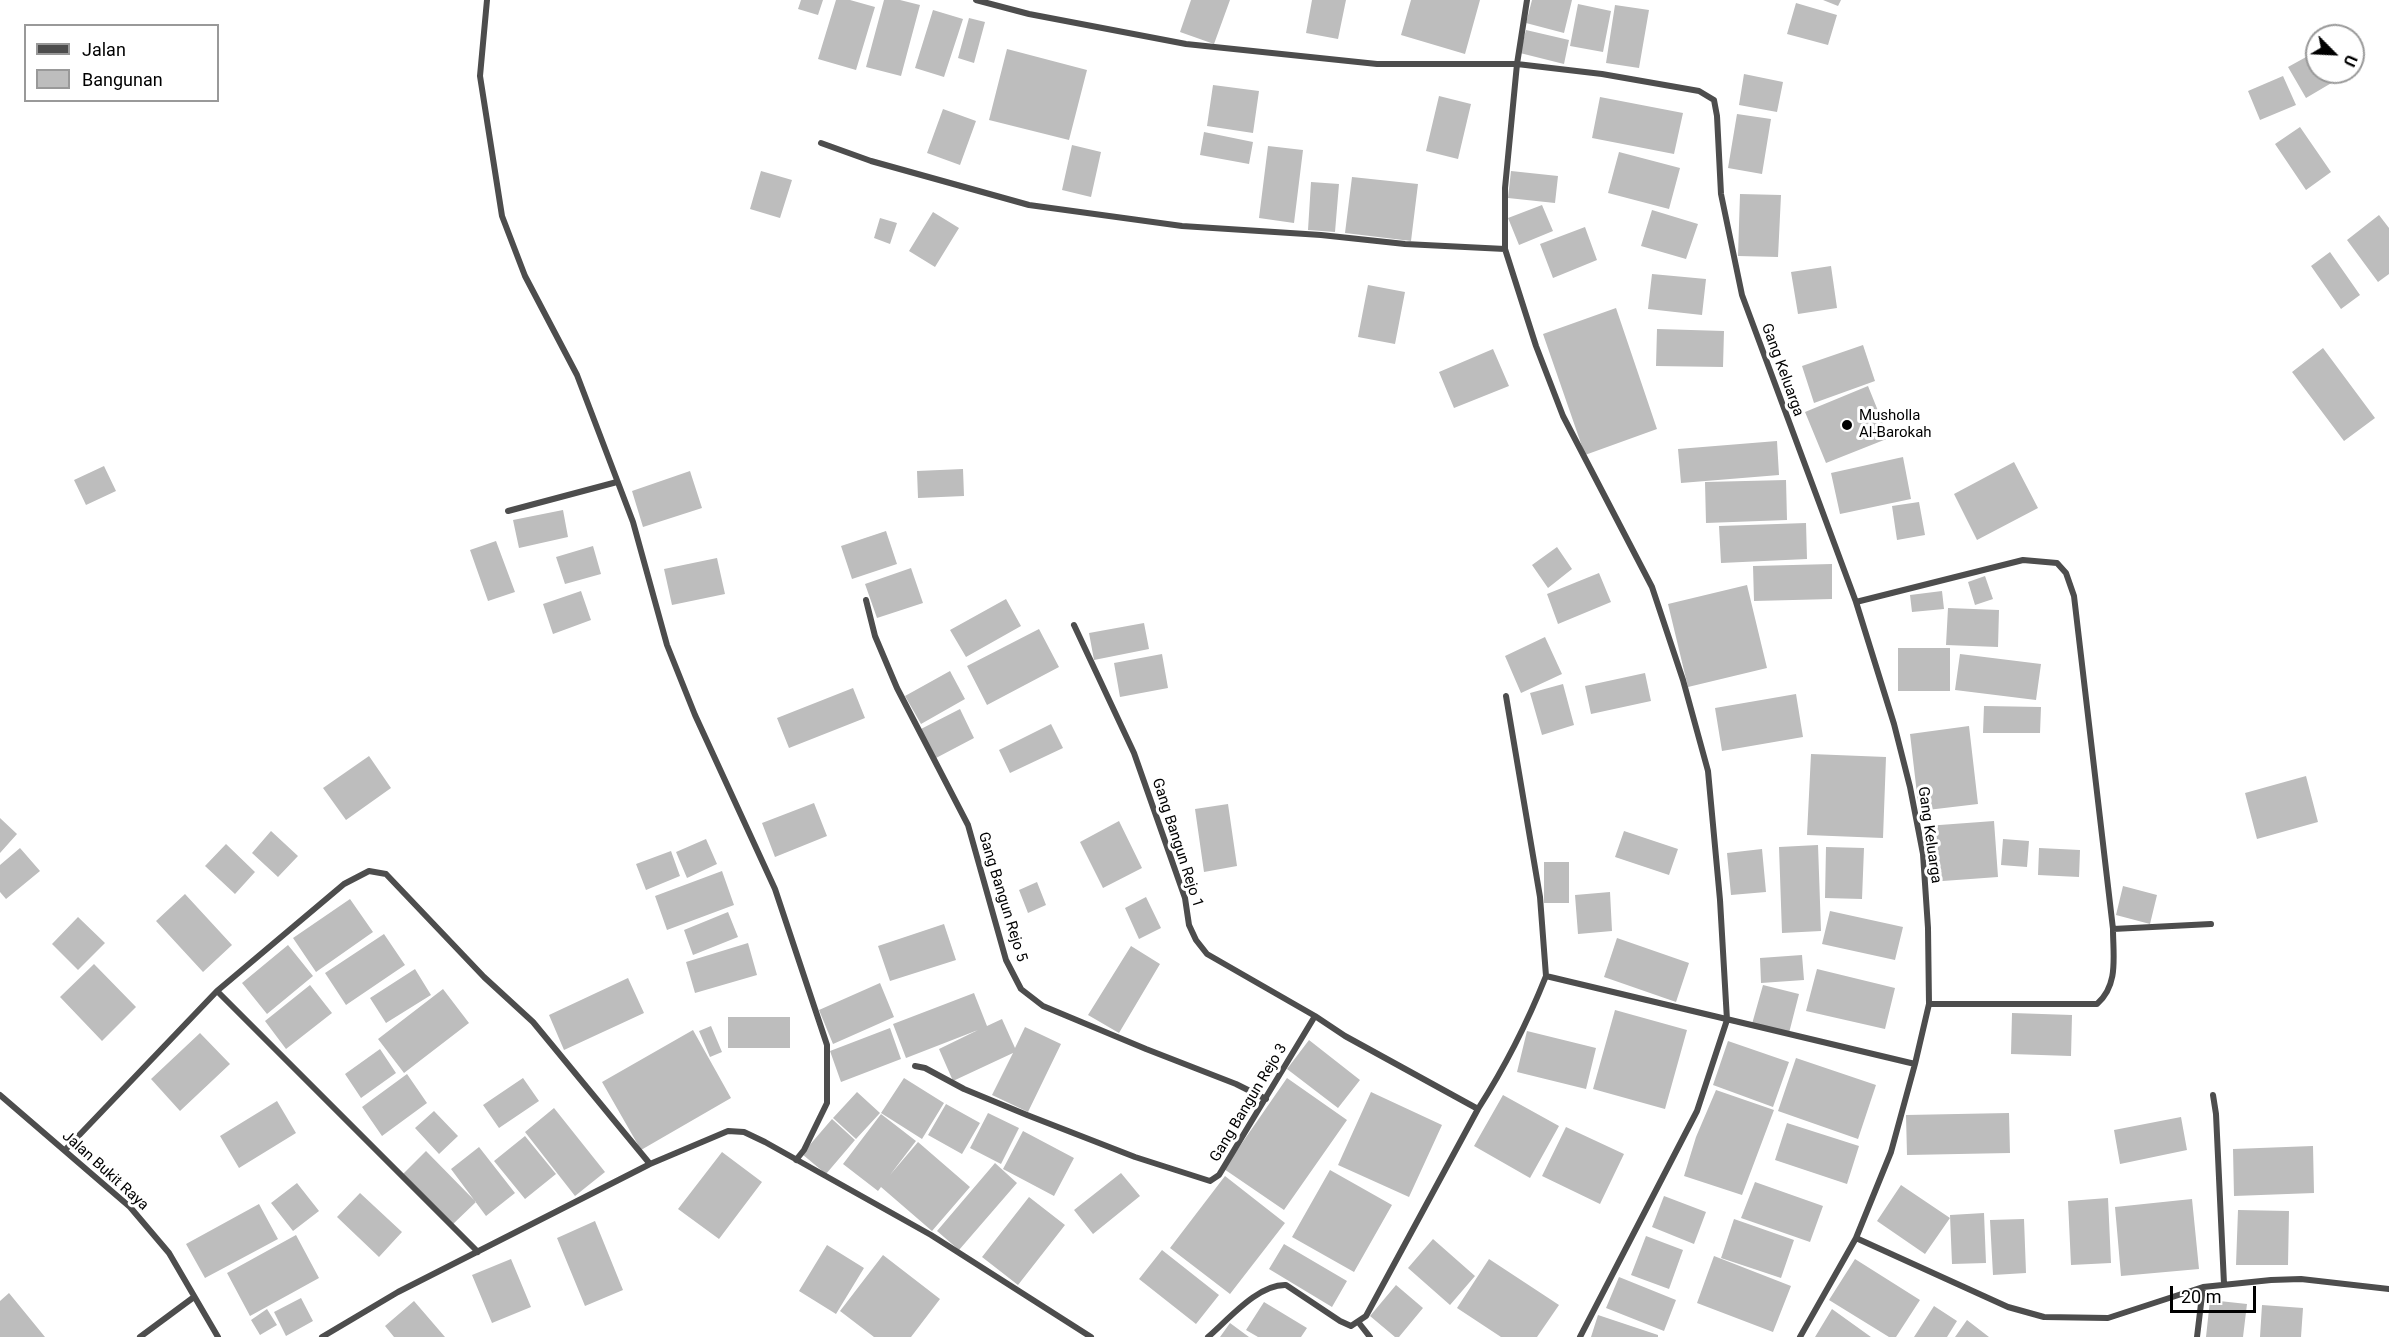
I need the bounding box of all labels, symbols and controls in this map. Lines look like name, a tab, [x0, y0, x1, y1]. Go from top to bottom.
legend	[24, 24, 219, 102]
north arrow	[2305, 24, 2365, 84]
text: Jalan	[82, 39, 126, 60]
text: U	[2339, 52, 2361, 69]
text: Bangunan	[82, 69, 163, 90]
street label: Gang Keluarga	[1757, 321, 1807, 419]
place label: Musholla Al-Barokah	[1859, 407, 1932, 442]
marker: Musholla Al-Barokah	[1840, 418, 1854, 432]
street label: Gang Bangun Rejo 1	[1148, 776, 1206, 910]
street label: Gang Keluarga	[1913, 785, 1945, 885]
street label: Gang Bangun Rejo 5	[974, 830, 1030, 964]
street label: Gang Bangun Rejo 3	[1207, 1041, 1291, 1165]
street label: Jalan Bukit Raya	[58, 1127, 152, 1215]
scale bar	[2173, 1274, 2258, 1312]
text: 20 m	[2181, 1286, 2221, 1307]

